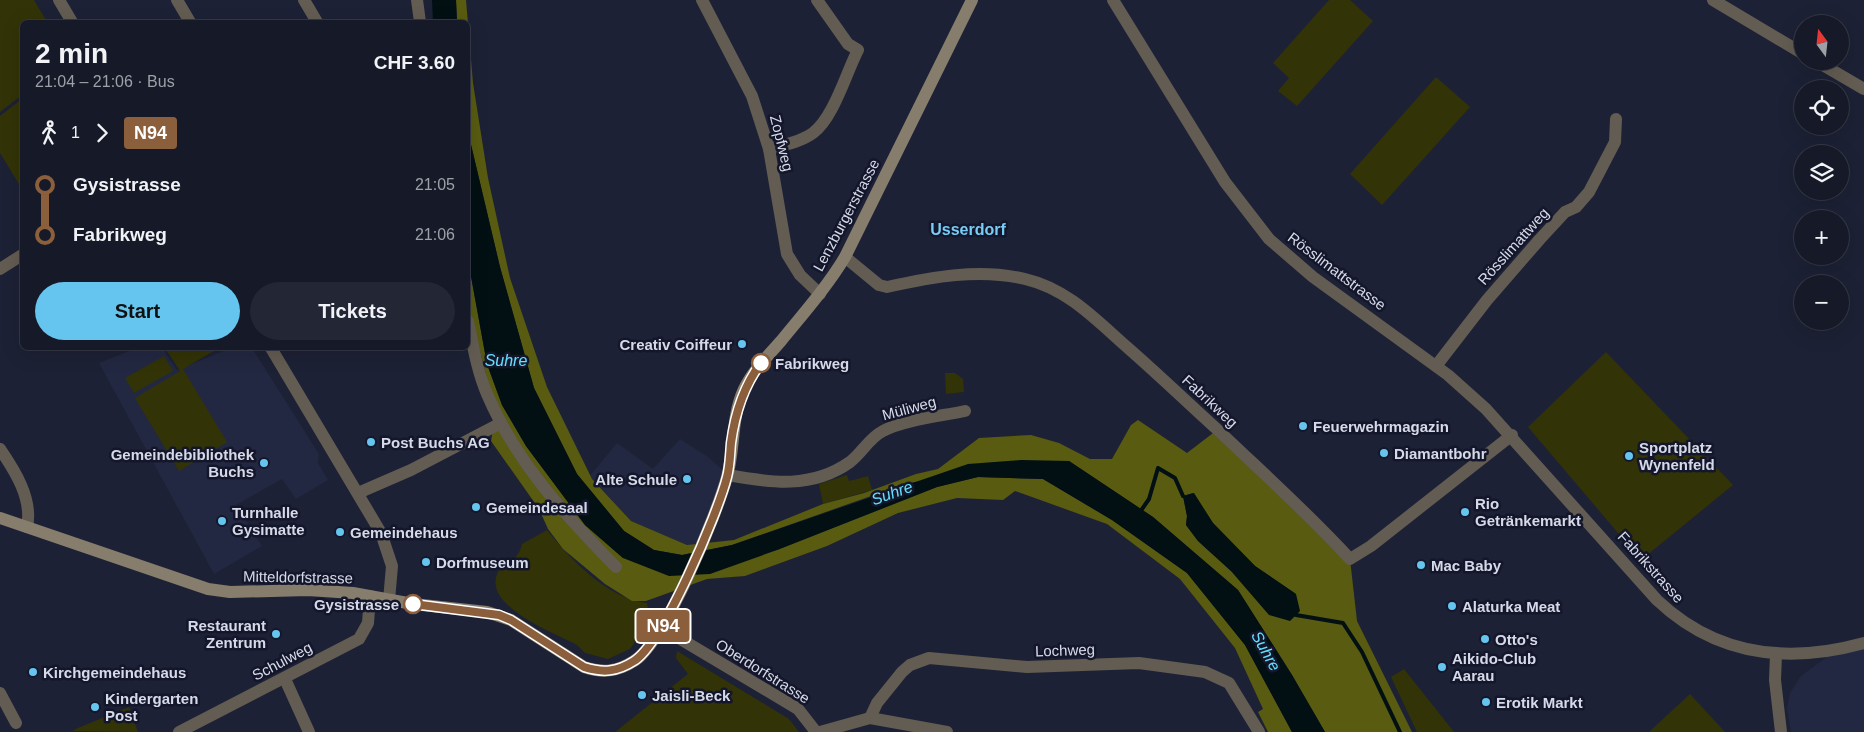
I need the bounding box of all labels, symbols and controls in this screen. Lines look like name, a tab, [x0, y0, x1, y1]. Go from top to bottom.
north arrow	[1794, 15, 1849, 70]
map controls	[1794, 15, 1849, 330]
text: 2 min	[35, 38, 108, 69]
text: CHF 3.60	[374, 52, 455, 73]
text: 21:04 – 21:06 · Bus	[35, 73, 175, 90]
button: locate	[1794, 80, 1849, 135]
street label: Zopfweg	[767, 113, 797, 173]
icon: walk	[35, 119, 63, 147]
icon: forward	[88, 119, 116, 147]
text: N94	[134, 123, 167, 143]
text: 1	[71, 124, 80, 141]
button: layers	[1794, 145, 1849, 200]
street label: Lenzburgerstrasse	[809, 156, 883, 274]
text: Gysistrasse	[73, 174, 181, 195]
text: 21:05	[415, 176, 455, 193]
street label: Rösslimattweg	[1474, 204, 1552, 288]
button: +	[1794, 210, 1849, 265]
district label: Usserdorf	[930, 221, 1006, 238]
text: Fabrikweg	[73, 224, 167, 245]
text: 21:06	[415, 226, 455, 243]
street label: Rösslimattstrasse	[1285, 229, 1389, 313]
button: −	[1794, 275, 1849, 330]
button: Start	[35, 282, 240, 340]
button: Tickets	[250, 282, 455, 340]
place label: Creativ Coiffeur	[619, 336, 732, 353]
marker: Creativ Coiffeur	[736, 338, 748, 350]
water label: Suhre	[485, 352, 527, 369]
marker: Fabrikweg	[751, 353, 771, 373]
place label: Fabrikweg	[775, 355, 849, 372]
street label: Fabrikweg	[1179, 371, 1241, 431]
street label: Müliweg	[880, 393, 938, 423]
place label: Feuerwehrmagazin	[1313, 418, 1449, 435]
marker: Feuerwehrmagazin	[1297, 420, 1309, 432]
place label: Post Buchs AG	[381, 434, 490, 451]
marker: Post Buchs AG	[365, 436, 377, 448]
place label: Sportplatz Wynenfeld	[1639, 439, 1715, 473]
place label: Diamantbohr	[1394, 445, 1487, 462]
place label: Gemeindebibliothek Buchs	[111, 446, 255, 480]
marker: Diamantbohr	[1378, 447, 1390, 459]
marker: Sportplatz Wynenfeld	[1623, 450, 1635, 462]
marker: Gemeindebibliothek Buchs	[258, 457, 270, 469]
place label: Alte Schule	[595, 471, 677, 488]
marker: Alte Schule	[681, 473, 693, 485]
water label: Suhre	[869, 478, 915, 508]
place label: Rio Getränkemarkt	[1475, 495, 1581, 529]
place label: Gemeindesaal	[486, 499, 588, 516]
marker: Gemeindesaal	[470, 501, 482, 513]
place label: Turnhalle Gysimatte	[232, 504, 305, 538]
marker: Rio Getränkemarkt	[1459, 506, 1471, 518]
marker: Turnhalle Gysimatte	[216, 515, 228, 527]
place label: Gemeindehaus	[350, 524, 458, 541]
marker: Gemeindehaus	[334, 526, 346, 538]
street label: Fabrikstrasse	[1615, 528, 1687, 606]
place label: Dorfmuseum	[436, 554, 529, 571]
marker: Dorfmuseum	[420, 556, 432, 568]
place label: Mac Baby	[1431, 557, 1502, 574]
marker: Mac Baby	[1415, 559, 1427, 571]
street label: Mitteldorfstrasse	[243, 568, 353, 586]
marker: Gysistrasse	[403, 594, 423, 614]
place label: Gysistrasse	[314, 596, 399, 613]
place label: Alaturka Meat	[1462, 598, 1560, 615]
marker: Alaturka Meat	[1446, 600, 1458, 612]
line badge: N94	[634, 610, 692, 642]
text: N94	[646, 616, 680, 636]
place label: Restaurant Zentrum	[188, 617, 266, 651]
marker: Restaurant Zentrum	[270, 628, 282, 640]
water label: Suhre	[1248, 628, 1284, 674]
place label: Otto's	[1495, 631, 1538, 648]
marker: Otto's	[1479, 633, 1491, 645]
street label: Oberdorfstrasse	[713, 635, 813, 707]
street label: Schulweg	[249, 638, 315, 684]
street label: Lochweg	[1035, 640, 1095, 660]
place label: Aikido-Club Aarau	[1452, 650, 1536, 684]
marker: Aikido-Club Aarau	[1436, 661, 1448, 673]
place label: Kirchgemeindehaus	[43, 664, 186, 681]
marker: Kirchgemeindehaus	[27, 666, 39, 678]
place label: Jaisli-Beck	[652, 687, 731, 704]
marker: Jaisli-Beck	[636, 689, 648, 701]
place label: Kindergarten Post	[105, 690, 198, 724]
place label: Erotik Markt	[1496, 694, 1583, 711]
marker: Erotik Markt	[1480, 696, 1492, 708]
marker: Kindergarten Post	[89, 701, 101, 713]

